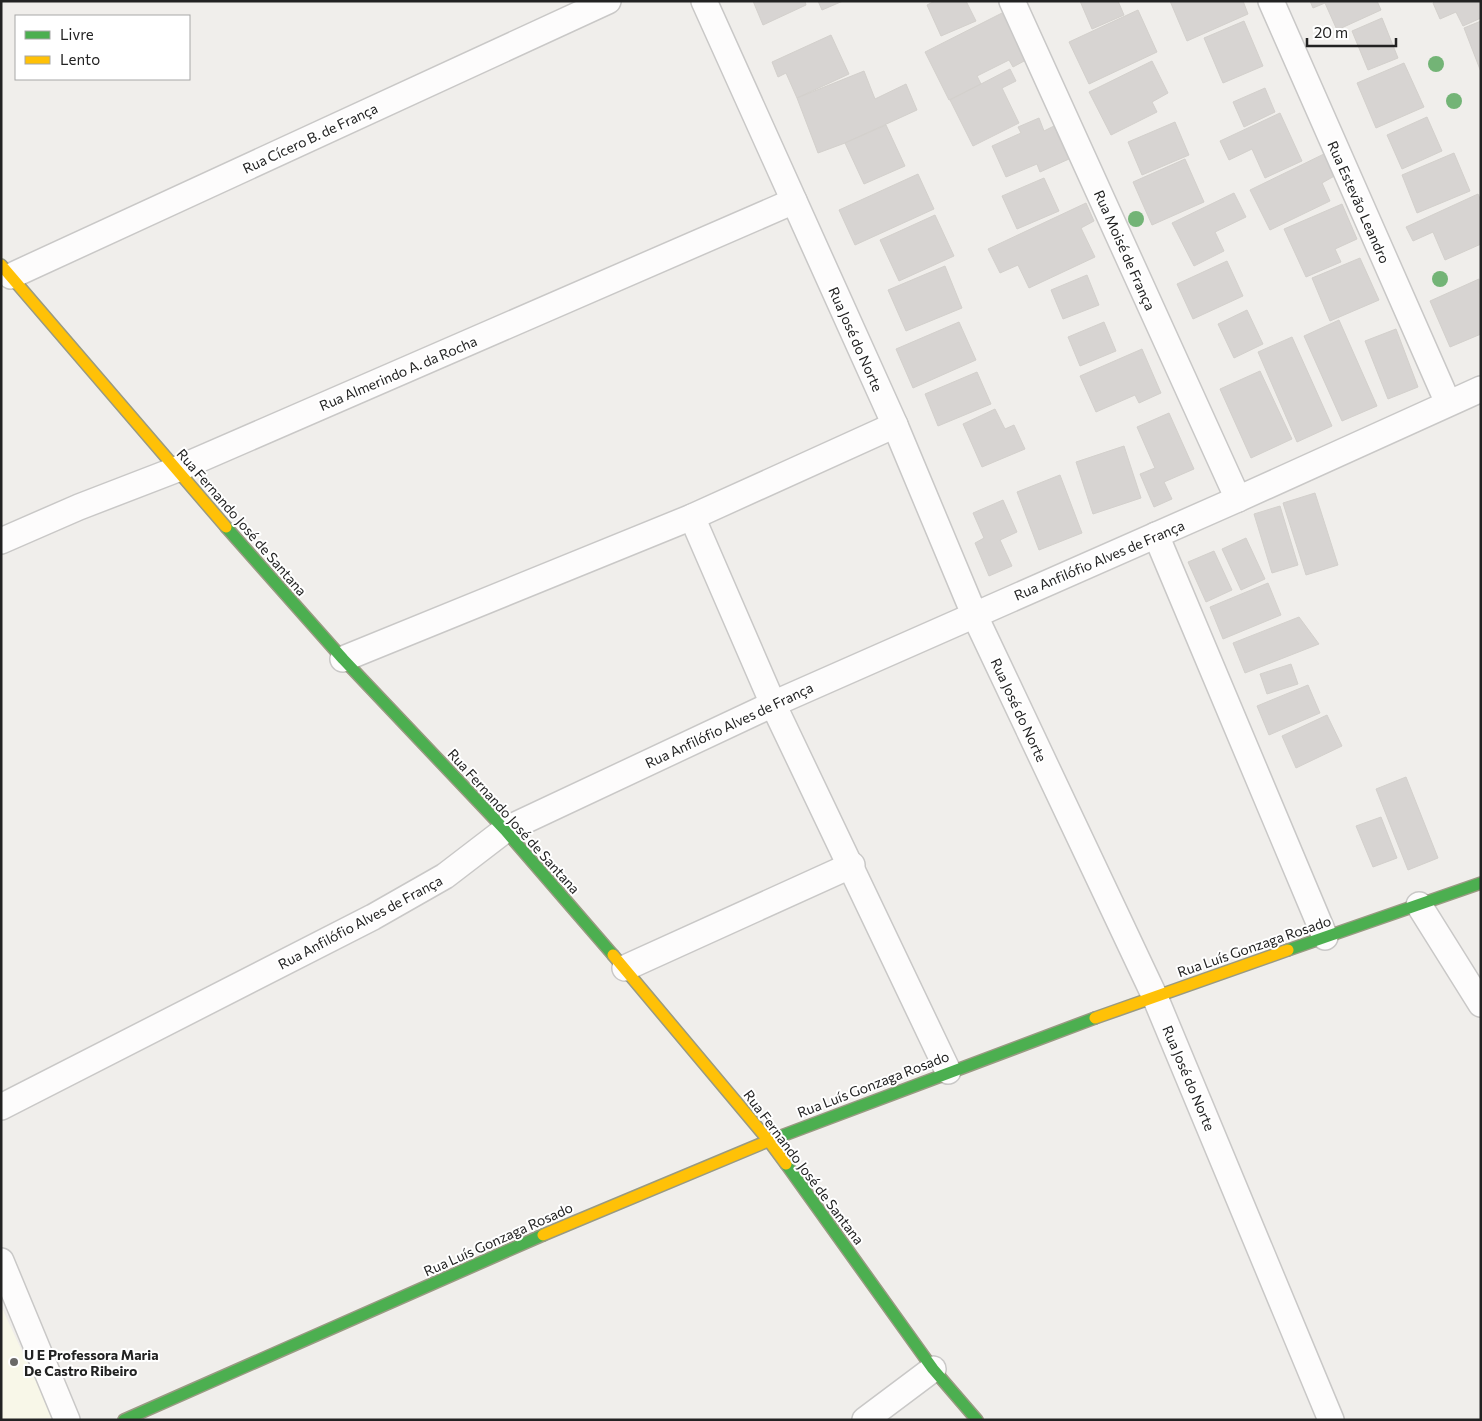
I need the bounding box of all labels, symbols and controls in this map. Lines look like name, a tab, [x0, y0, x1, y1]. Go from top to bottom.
legend	[15, 15, 190, 80]
scale bar	[1307, 15, 1396, 47]
text: 20 m	[1314, 23, 1348, 41]
text: Livre	[60, 25, 94, 43]
text: Lento	[60, 50, 100, 68]
street label: Rua Cícero B. de França	[240, 99, 380, 177]
street label: Rua Estevão Leandro	[1324, 138, 1394, 266]
street label: Rua Moisé de França	[1091, 187, 1159, 313]
street label: Rua José do Norte	[825, 284, 887, 394]
street label: Rua Almerindo A. da Rocha	[317, 332, 479, 414]
street label: Rua Fernando José de Santana	[174, 445, 310, 599]
street label: Rua Anfilófio Alves de França	[1011, 516, 1187, 604]
street label: Rua José do Norte	[988, 655, 1050, 765]
street label: Rua Anfilófio Alves de França	[642, 679, 816, 771]
street label: Rua Fernando José de Santana	[444, 745, 584, 897]
street label: Rua Anfilófio Alves de França	[275, 871, 445, 973]
street label: Rua Luís Gonzaga Rosado	[1175, 912, 1333, 980]
street label: Rua José do Norte	[1159, 1023, 1219, 1133]
street label: Rua Luís Gonzaga Rosado	[795, 1047, 951, 1121]
street label: Rua Fernando José de Santana	[740, 1086, 868, 1248]
street label: Rua Luís Gonzaga Rosado	[421, 1198, 575, 1280]
place label: U E Professora Maria De Castro Ribeiro	[24, 1346, 159, 1379]
marker: U E Professora Maria De Castro Ribeiro	[8, 1356, 20, 1368]

